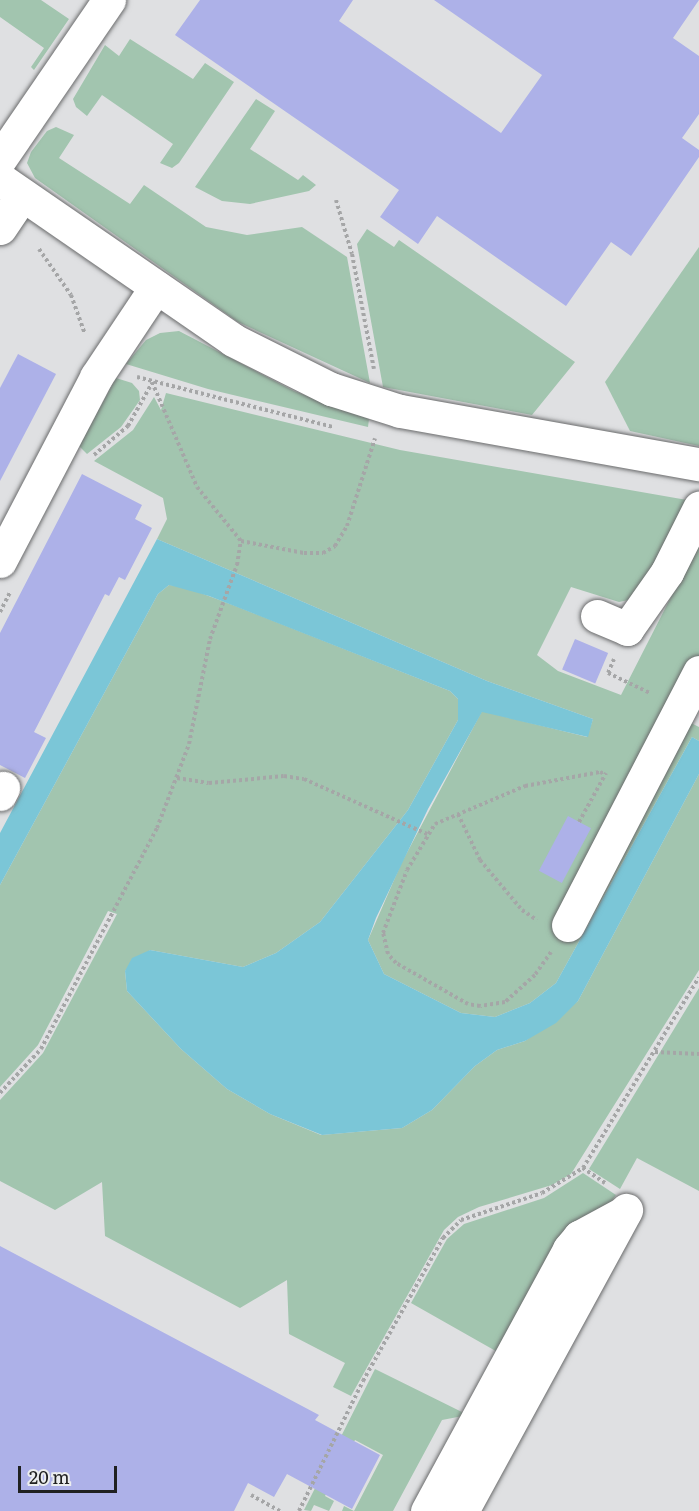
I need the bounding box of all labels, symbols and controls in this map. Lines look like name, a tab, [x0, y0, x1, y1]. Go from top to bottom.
scale bar	[21, 1454, 120, 1492]
text: 20 m	[29, 1463, 70, 1490]

